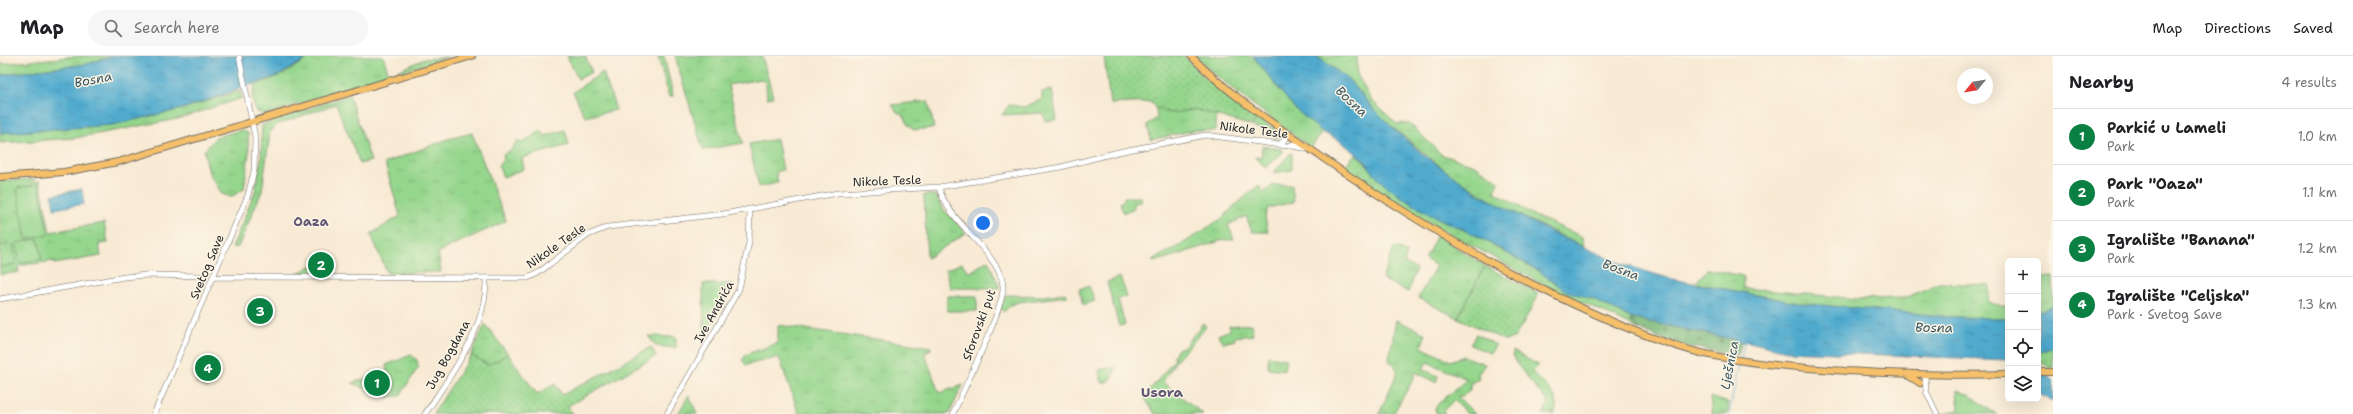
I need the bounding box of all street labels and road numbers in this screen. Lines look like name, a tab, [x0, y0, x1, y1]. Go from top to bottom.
street label: Nikole Tesle	[1219, 118, 1289, 142]
street label: Nikole Tesle	[852, 172, 922, 190]
street label: Nikole Tesle	[523, 220, 589, 272]
street label: Svetog Save	[186, 232, 228, 302]
street label: Ive Andrića	[690, 278, 738, 346]
street label: Sforovski put	[959, 287, 999, 363]
street label: Jug Bogdana	[422, 317, 474, 392]

